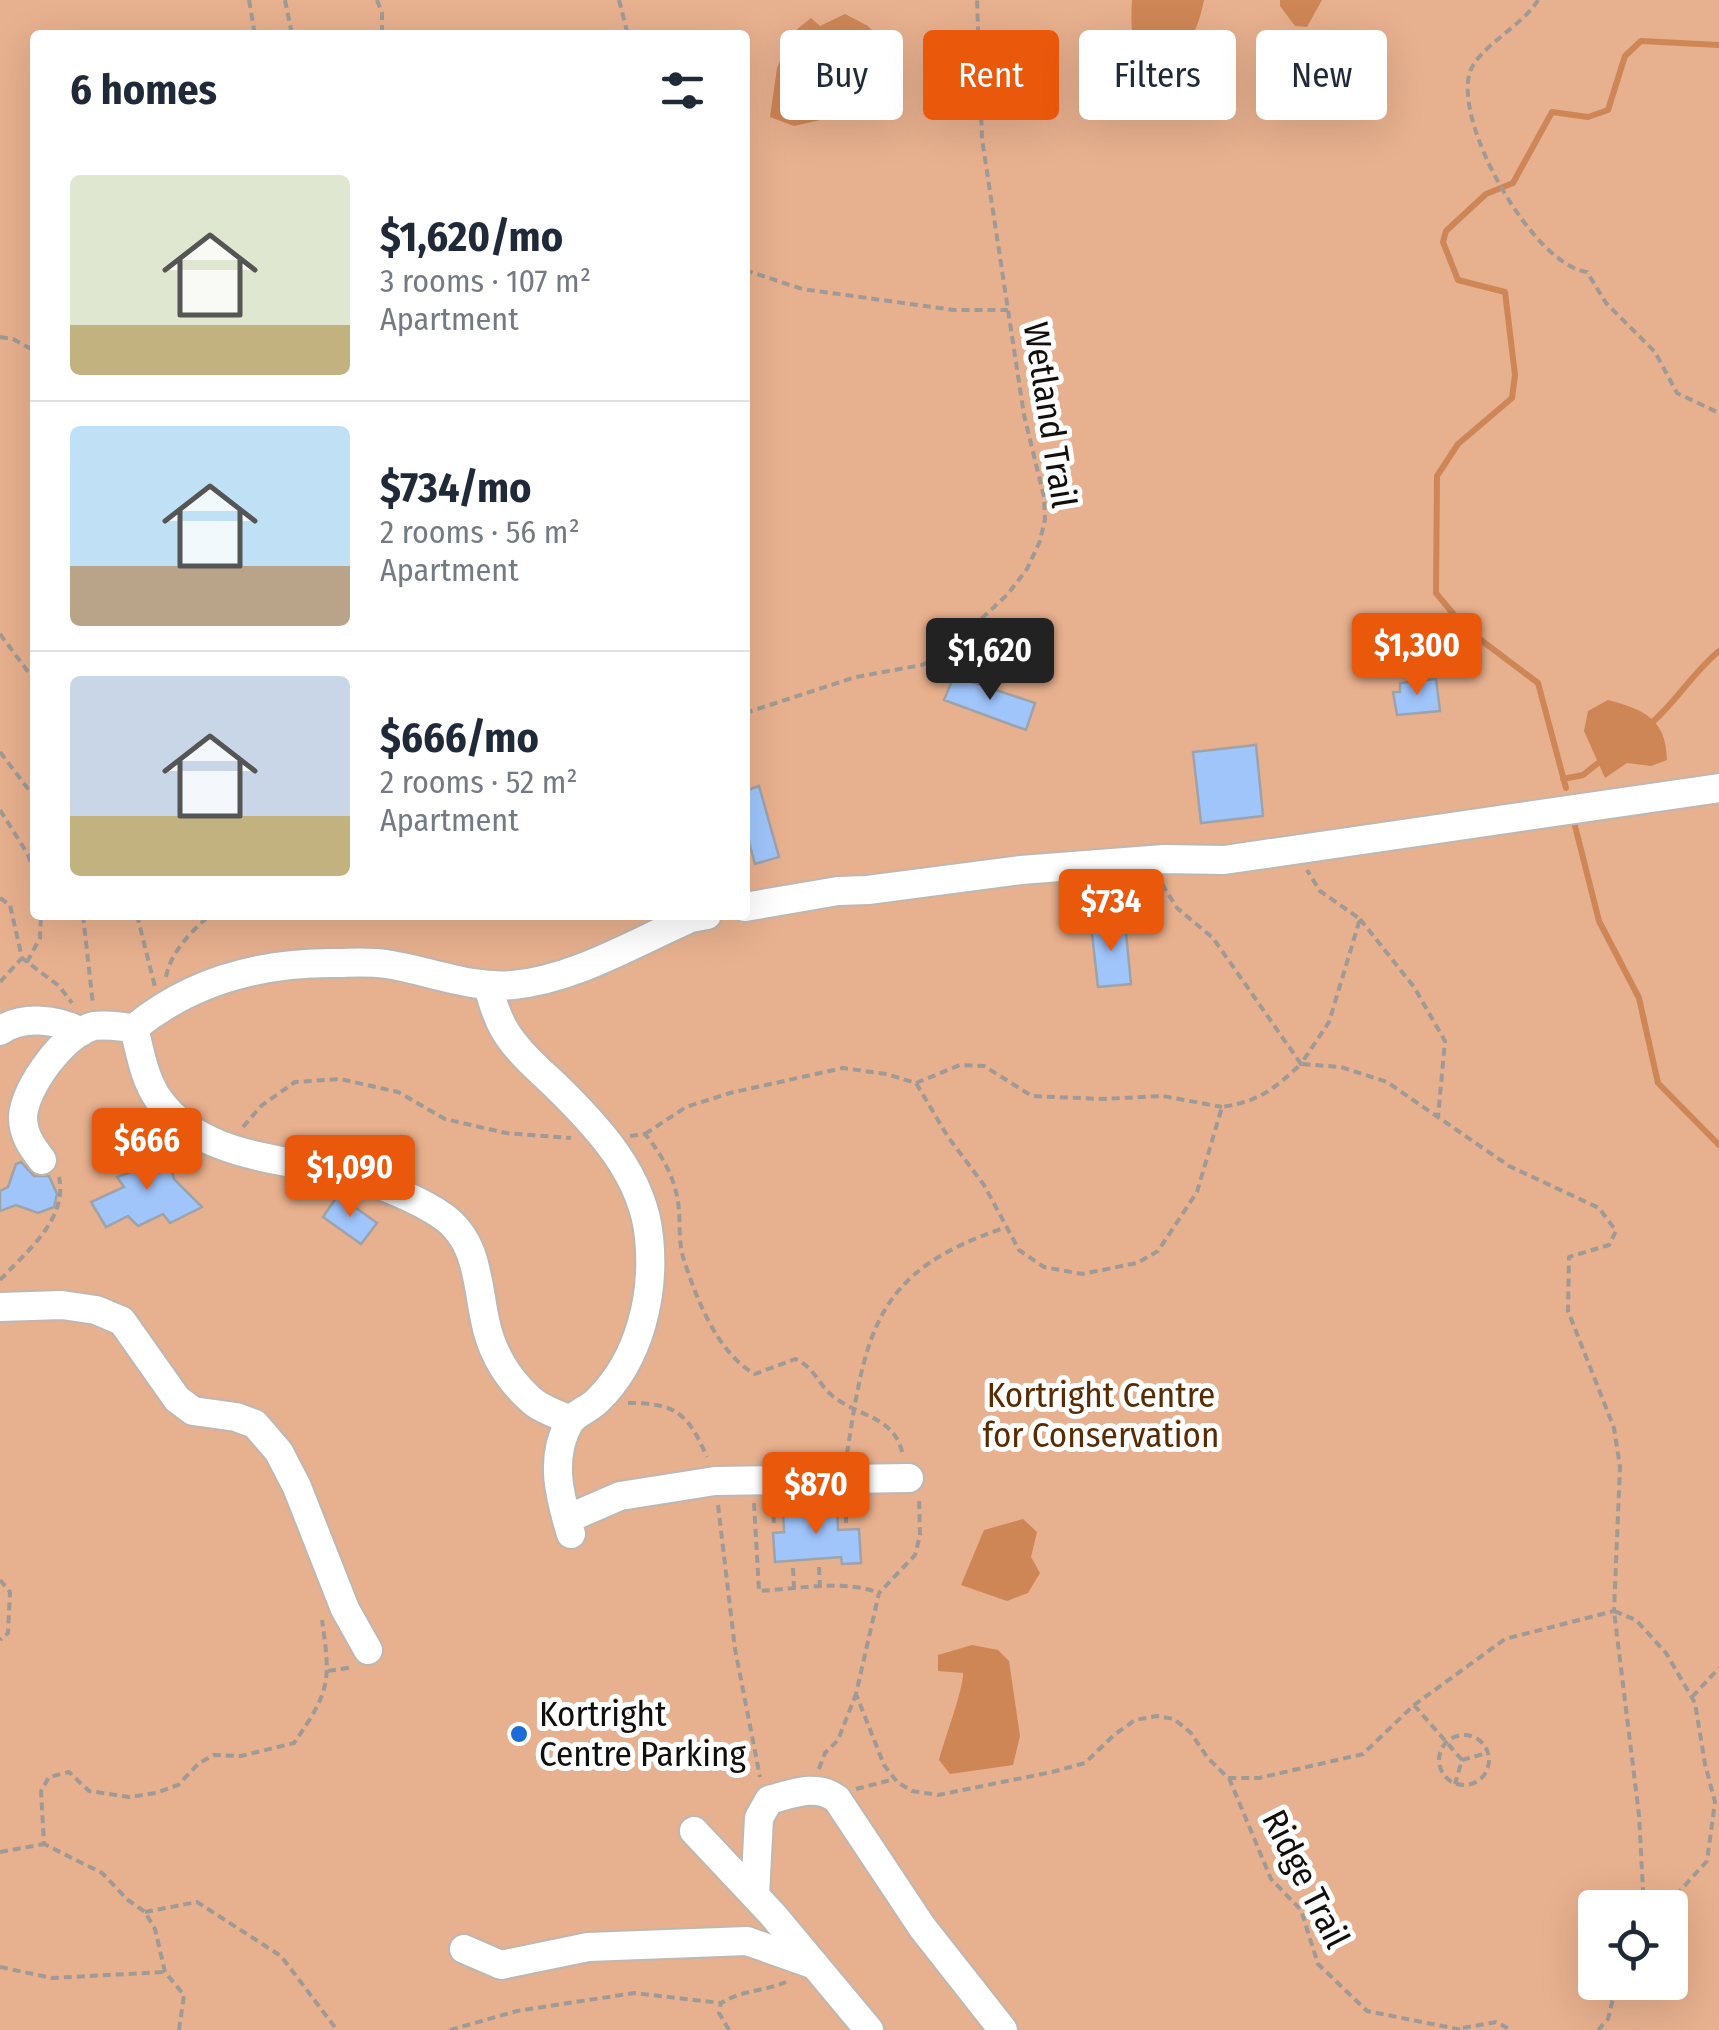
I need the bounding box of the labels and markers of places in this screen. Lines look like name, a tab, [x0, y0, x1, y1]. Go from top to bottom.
pin: $1,300	[1336, 613, 1498, 698]
pin: $1,620	[909, 618, 1071, 703]
pin: $734	[1052, 869, 1170, 954]
pin: $666	[88, 1108, 206, 1193]
pin: $1,090	[269, 1135, 431, 1220]
pin: $870	[757, 1452, 875, 1537]
place label: Kortright Centre Parking	[539, 1693, 746, 1775]
marker: Kortright Centre Parking	[508, 1723, 530, 1745]

